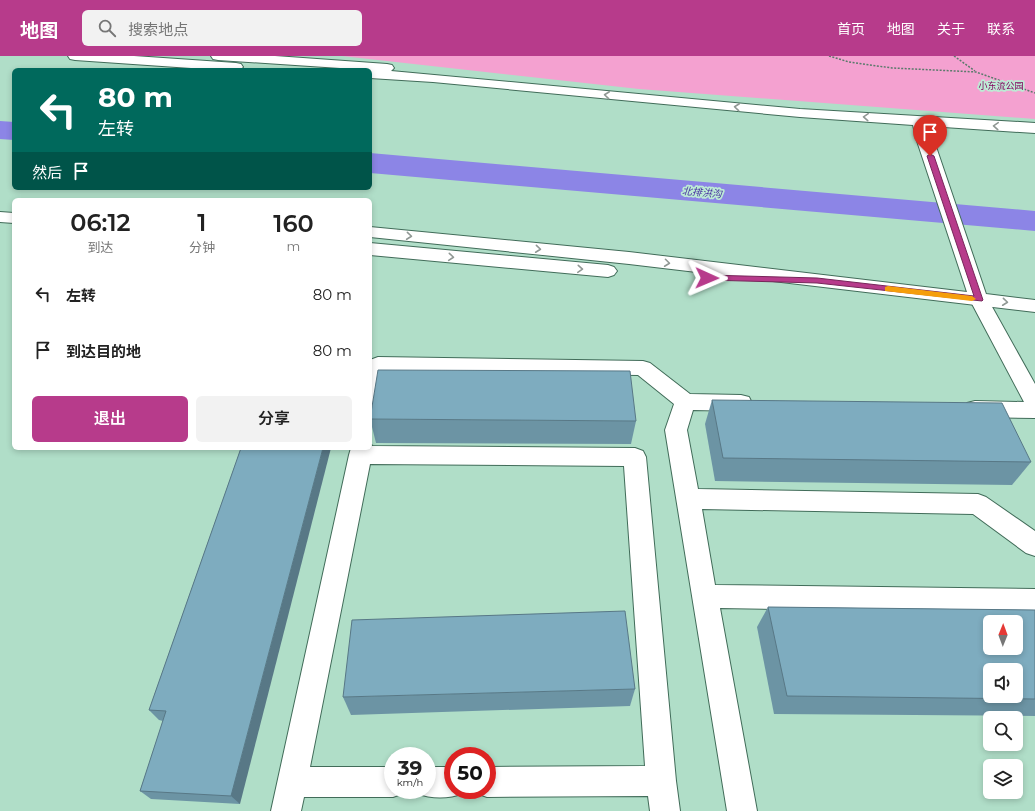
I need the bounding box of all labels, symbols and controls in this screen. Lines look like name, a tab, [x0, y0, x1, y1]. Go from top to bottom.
search box	[82, 10, 362, 46]
icon: search	[96, 17, 118, 39]
text: 地图	[20, 19, 58, 42]
text: 搜索地点	[128, 20, 188, 39]
text: 首页	[837, 20, 865, 38]
text: 地图	[887, 20, 915, 38]
text: 关于	[937, 20, 965, 38]
text: 联系	[987, 20, 1015, 38]
text: 80 m	[98, 80, 173, 114]
park label: 小东流公园	[978, 80, 1024, 91]
icon: left	[32, 84, 84, 136]
one-way arrow	[604, 90, 610, 99]
one-way arrow	[734, 103, 740, 112]
one-way arrow	[863, 113, 869, 122]
pin	[913, 115, 947, 156]
text: 左转	[98, 118, 134, 140]
icon: arrive	[919, 121, 941, 143]
one-way arrow	[993, 121, 999, 130]
icon: arrive	[70, 160, 92, 182]
text: 然后	[32, 163, 62, 182]
water label: 北排洪沟	[681, 184, 723, 201]
text: 06:12	[70, 208, 131, 237]
text: 1	[197, 208, 206, 237]
text: 160	[273, 209, 314, 238]
one-way arrow	[406, 232, 412, 241]
text: m	[287, 238, 300, 254]
text: 到达	[87, 239, 113, 255]
text: 分钟	[189, 239, 215, 255]
one-way arrow	[535, 244, 541, 253]
one-way arrow	[448, 252, 454, 261]
position arrow	[686, 257, 728, 299]
one-way arrow	[664, 258, 671, 267]
one-way arrow	[577, 264, 583, 273]
icon: left	[32, 283, 54, 305]
text: 80 m	[313, 285, 352, 304]
text: 左转	[66, 286, 96, 305]
one-way arrow	[1002, 298, 1008, 307]
icon: arrive	[32, 339, 54, 361]
text: 80 m	[313, 341, 352, 360]
text: 到达目的地	[66, 342, 141, 361]
button: 退出	[32, 396, 188, 442]
button: 分享	[196, 396, 352, 442]
north arrow	[983, 615, 1023, 655]
map controls	[983, 615, 1023, 799]
button: sound	[983, 663, 1023, 703]
button: search	[983, 711, 1023, 751]
speed limit sign: 50	[444, 747, 496, 799]
text: 39	[398, 756, 422, 780]
button: layers	[983, 759, 1023, 799]
text: km/h	[397, 776, 423, 789]

